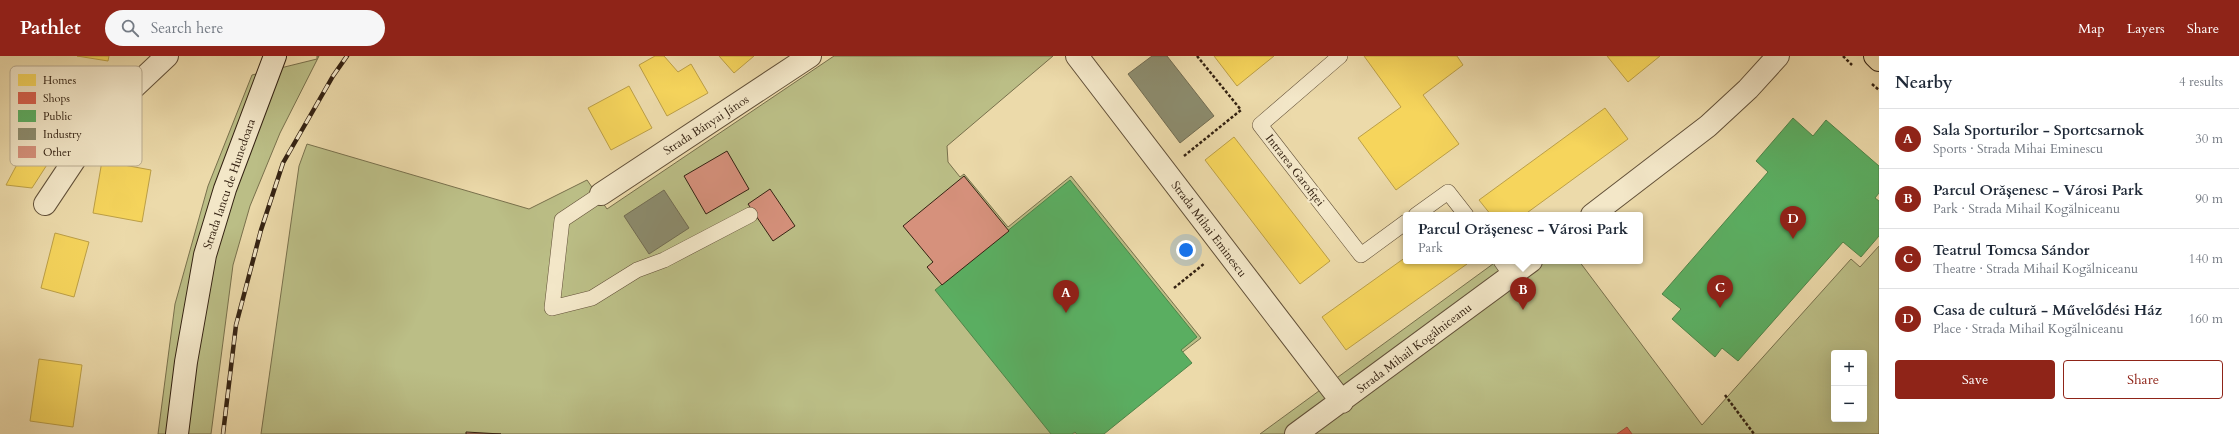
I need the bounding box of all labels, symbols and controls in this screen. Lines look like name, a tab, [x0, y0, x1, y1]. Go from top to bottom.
search box	[105, 10, 385, 46]
text: Pathlet	[20, 15, 81, 41]
icon: search	[119, 17, 141, 39]
text: Search here	[151, 18, 223, 38]
text: Map	[2078, 19, 2105, 38]
text: Layers	[2127, 19, 2165, 38]
text: Share	[2187, 19, 2219, 38]
legend	[10, 66, 142, 166]
text: Nearby	[1895, 71, 1952, 94]
text: Homes	[43, 73, 76, 88]
text: 4 results	[2179, 73, 2223, 91]
text: Shops	[43, 91, 70, 106]
street label: Strada Bányai János	[660, 91, 752, 159]
text: Public	[43, 109, 72, 124]
street label: Strada Iancu de Hunedoara	[199, 116, 259, 251]
text: Sala Sporturilor - Sportcsarnok	[1933, 120, 2144, 140]
text: Industry	[43, 127, 82, 142]
text: A	[1903, 130, 1913, 148]
text: 30 m	[2195, 130, 2223, 148]
street label: Intrarea Garofiței	[1262, 131, 1329, 210]
text: Sports · Strada Mihai Eminescu	[1933, 140, 2103, 158]
text: Other	[43, 145, 72, 160]
street label: Strada Mihai Eminescu	[1168, 178, 1251, 281]
text: Parcul Orășenesc - Városi Park	[1933, 180, 2143, 200]
text: B	[1903, 190, 1913, 208]
text: 90 m	[2195, 190, 2223, 208]
text: Park · Strada Mihail Kogălniceanu	[1933, 200, 2120, 218]
pin: D	[1780, 206, 1806, 239]
popup	[1403, 212, 1643, 264]
text: Parcul Orășenesc - Városi Park	[1418, 219, 1628, 239]
text: Park	[1418, 239, 1443, 257]
your location	[1176, 240, 1196, 260]
text: Teatrul Tomcsa Sándor	[1933, 240, 2090, 260]
text: C	[1903, 250, 1913, 268]
text: 140 m	[2189, 250, 2223, 268]
text: Theatre · Strada Mihail Kogălniceanu	[1933, 260, 2138, 278]
pin: C	[1707, 275, 1733, 308]
pin: B	[1510, 277, 1536, 310]
pin: A	[1053, 280, 1079, 313]
street label: Strada Mihail Kogălniceanu	[1353, 299, 1475, 397]
text: Casa de cultură - Művelődési Ház	[1933, 300, 2162, 320]
text: D	[1902, 310, 1914, 328]
text: 160 m	[2189, 310, 2223, 328]
text: Place · Strada Mihail Kogălniceanu	[1933, 320, 2124, 338]
map controls	[1831, 350, 1867, 422]
button: +	[1831, 350, 1867, 386]
button: Save	[1895, 360, 2055, 399]
button: Share	[2063, 360, 2223, 399]
button: −	[1831, 386, 1867, 422]

